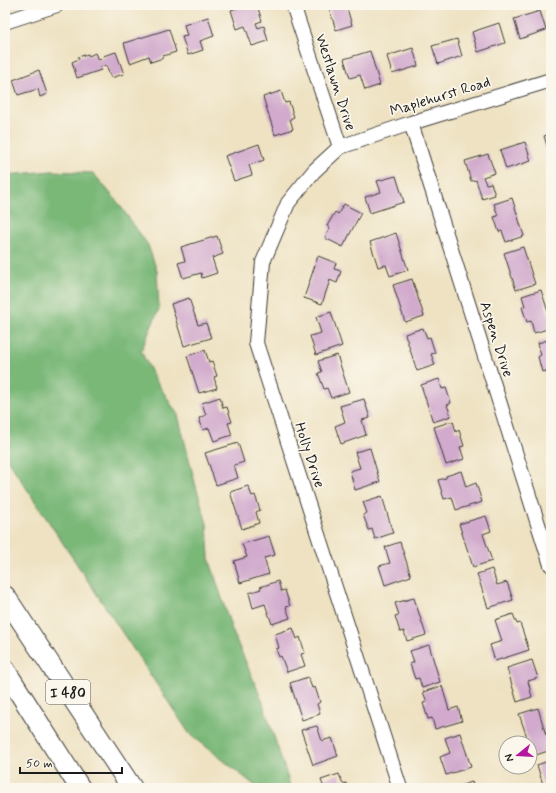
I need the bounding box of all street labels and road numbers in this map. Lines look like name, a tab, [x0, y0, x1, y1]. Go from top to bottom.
street label: Westlawn Drive	[310, 31, 360, 134]
street label: Maplehurst Road	[388, 72, 493, 122]
street label: Aspen Drive	[474, 299, 518, 380]
street label: Holly Drive	[289, 420, 329, 491]
road number: I 480	[46, 680, 90, 704]

